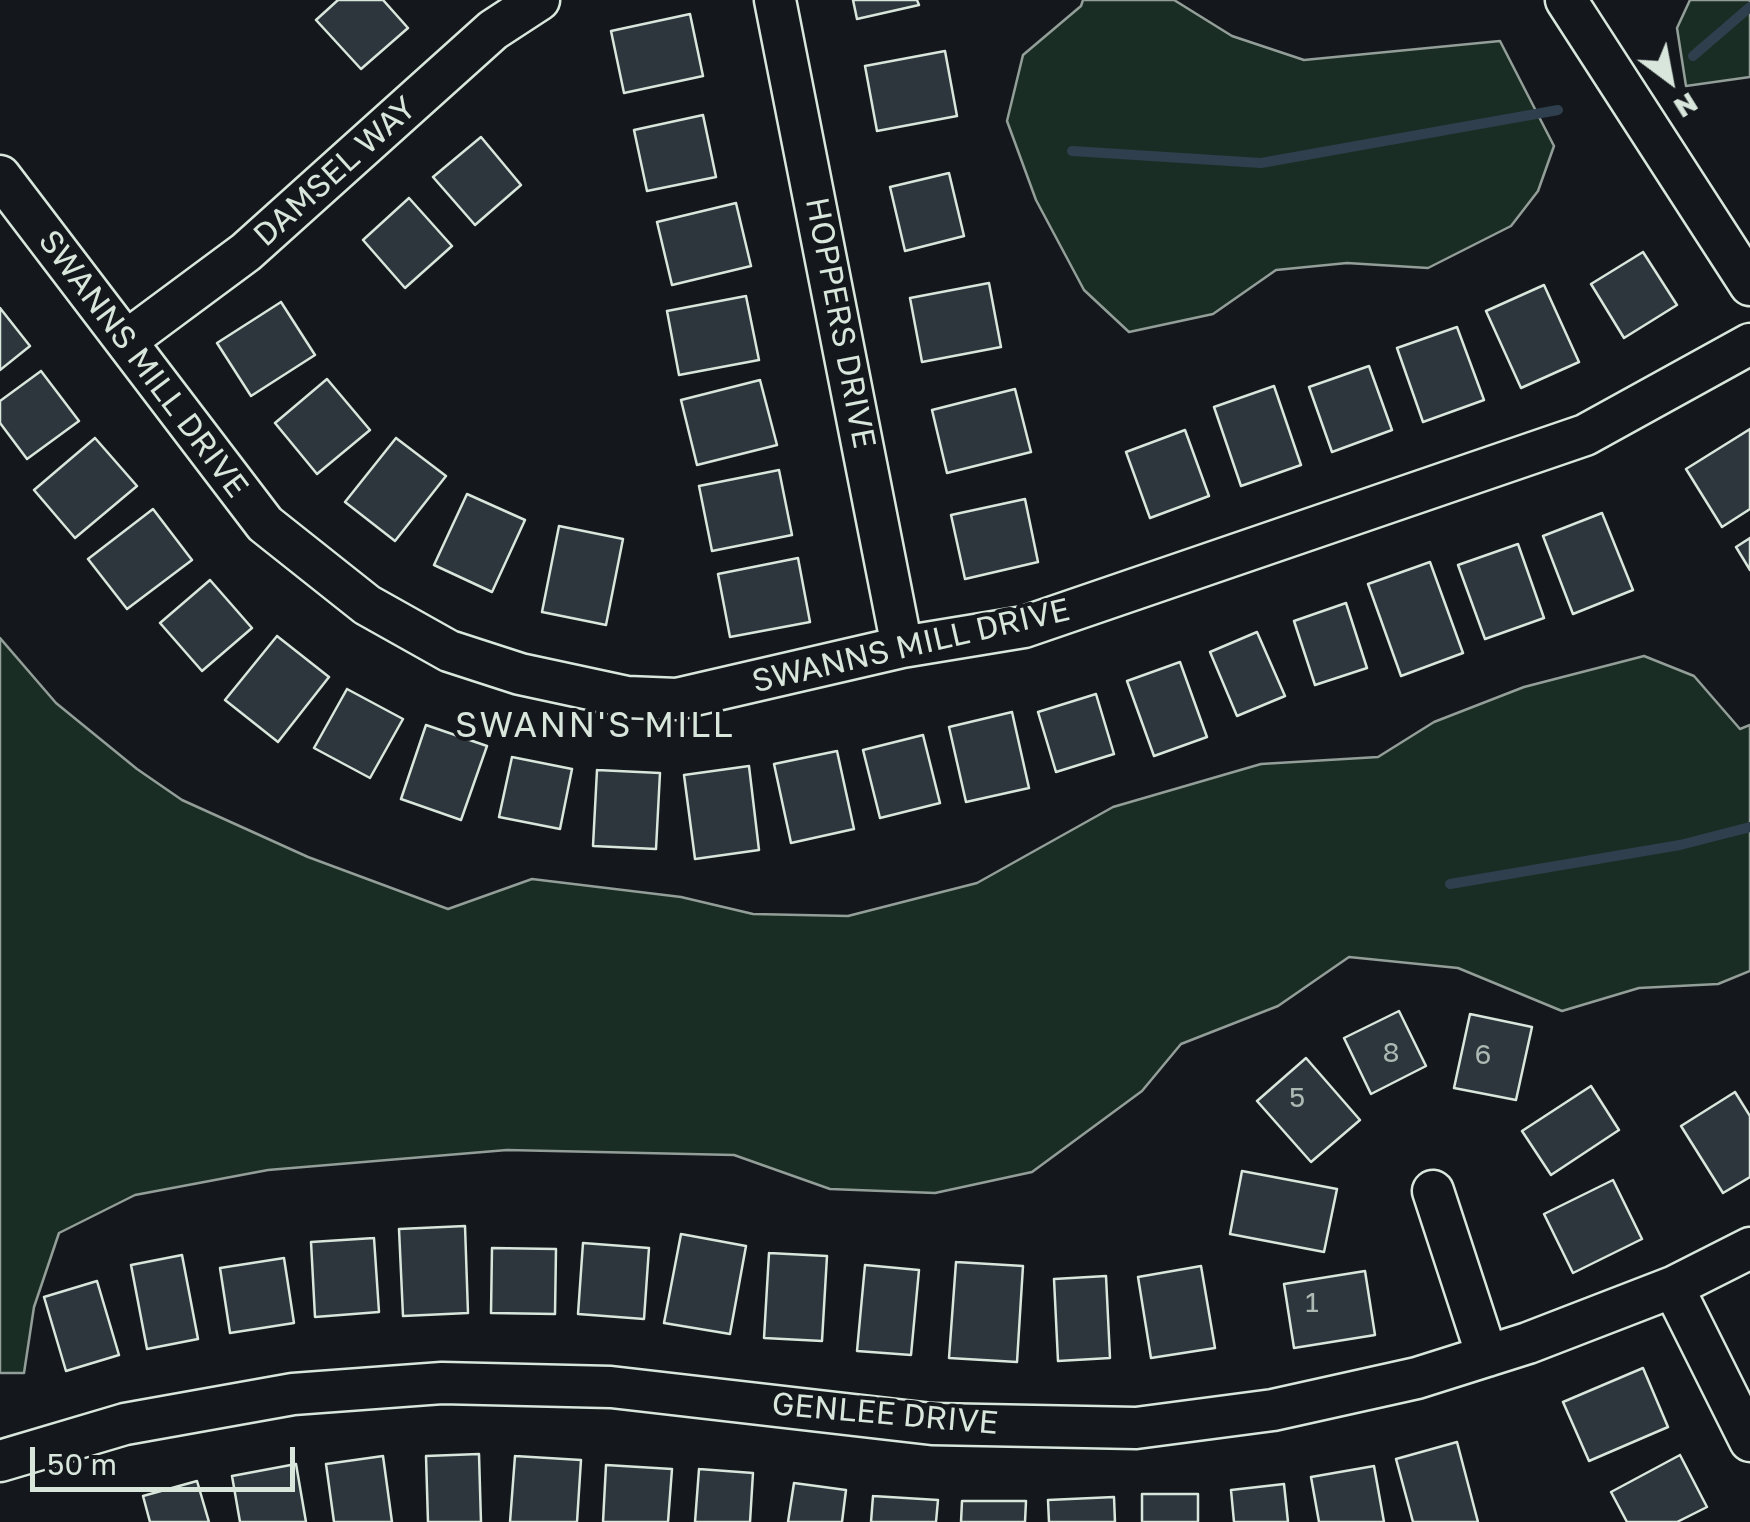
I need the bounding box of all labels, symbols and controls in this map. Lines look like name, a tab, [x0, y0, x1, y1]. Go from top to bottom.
north arrow	[1620, 30, 1720, 130]
text: N	[1668, 86, 1704, 125]
street label: DAMSEL WAY	[246, 89, 424, 255]
street label: HOPPERS DRIVE	[797, 194, 883, 452]
street label: SWANNS MILL DRIVE	[30, 223, 256, 505]
street label: SWANNS MILL DRIVE	[748, 591, 1074, 701]
district label: SWANN'S MILL	[455, 705, 735, 747]
house number: 8	[1382, 1036, 1400, 1070]
house number: 6	[1475, 1038, 1491, 1072]
house number: 5	[1289, 1081, 1305, 1115]
house number: 1	[1305, 1286, 1319, 1320]
street label: GENLEE DRIVE	[770, 1385, 1000, 1443]
scale bar	[35, 1427, 300, 1489]
text: 50 m	[47, 1446, 117, 1482]

